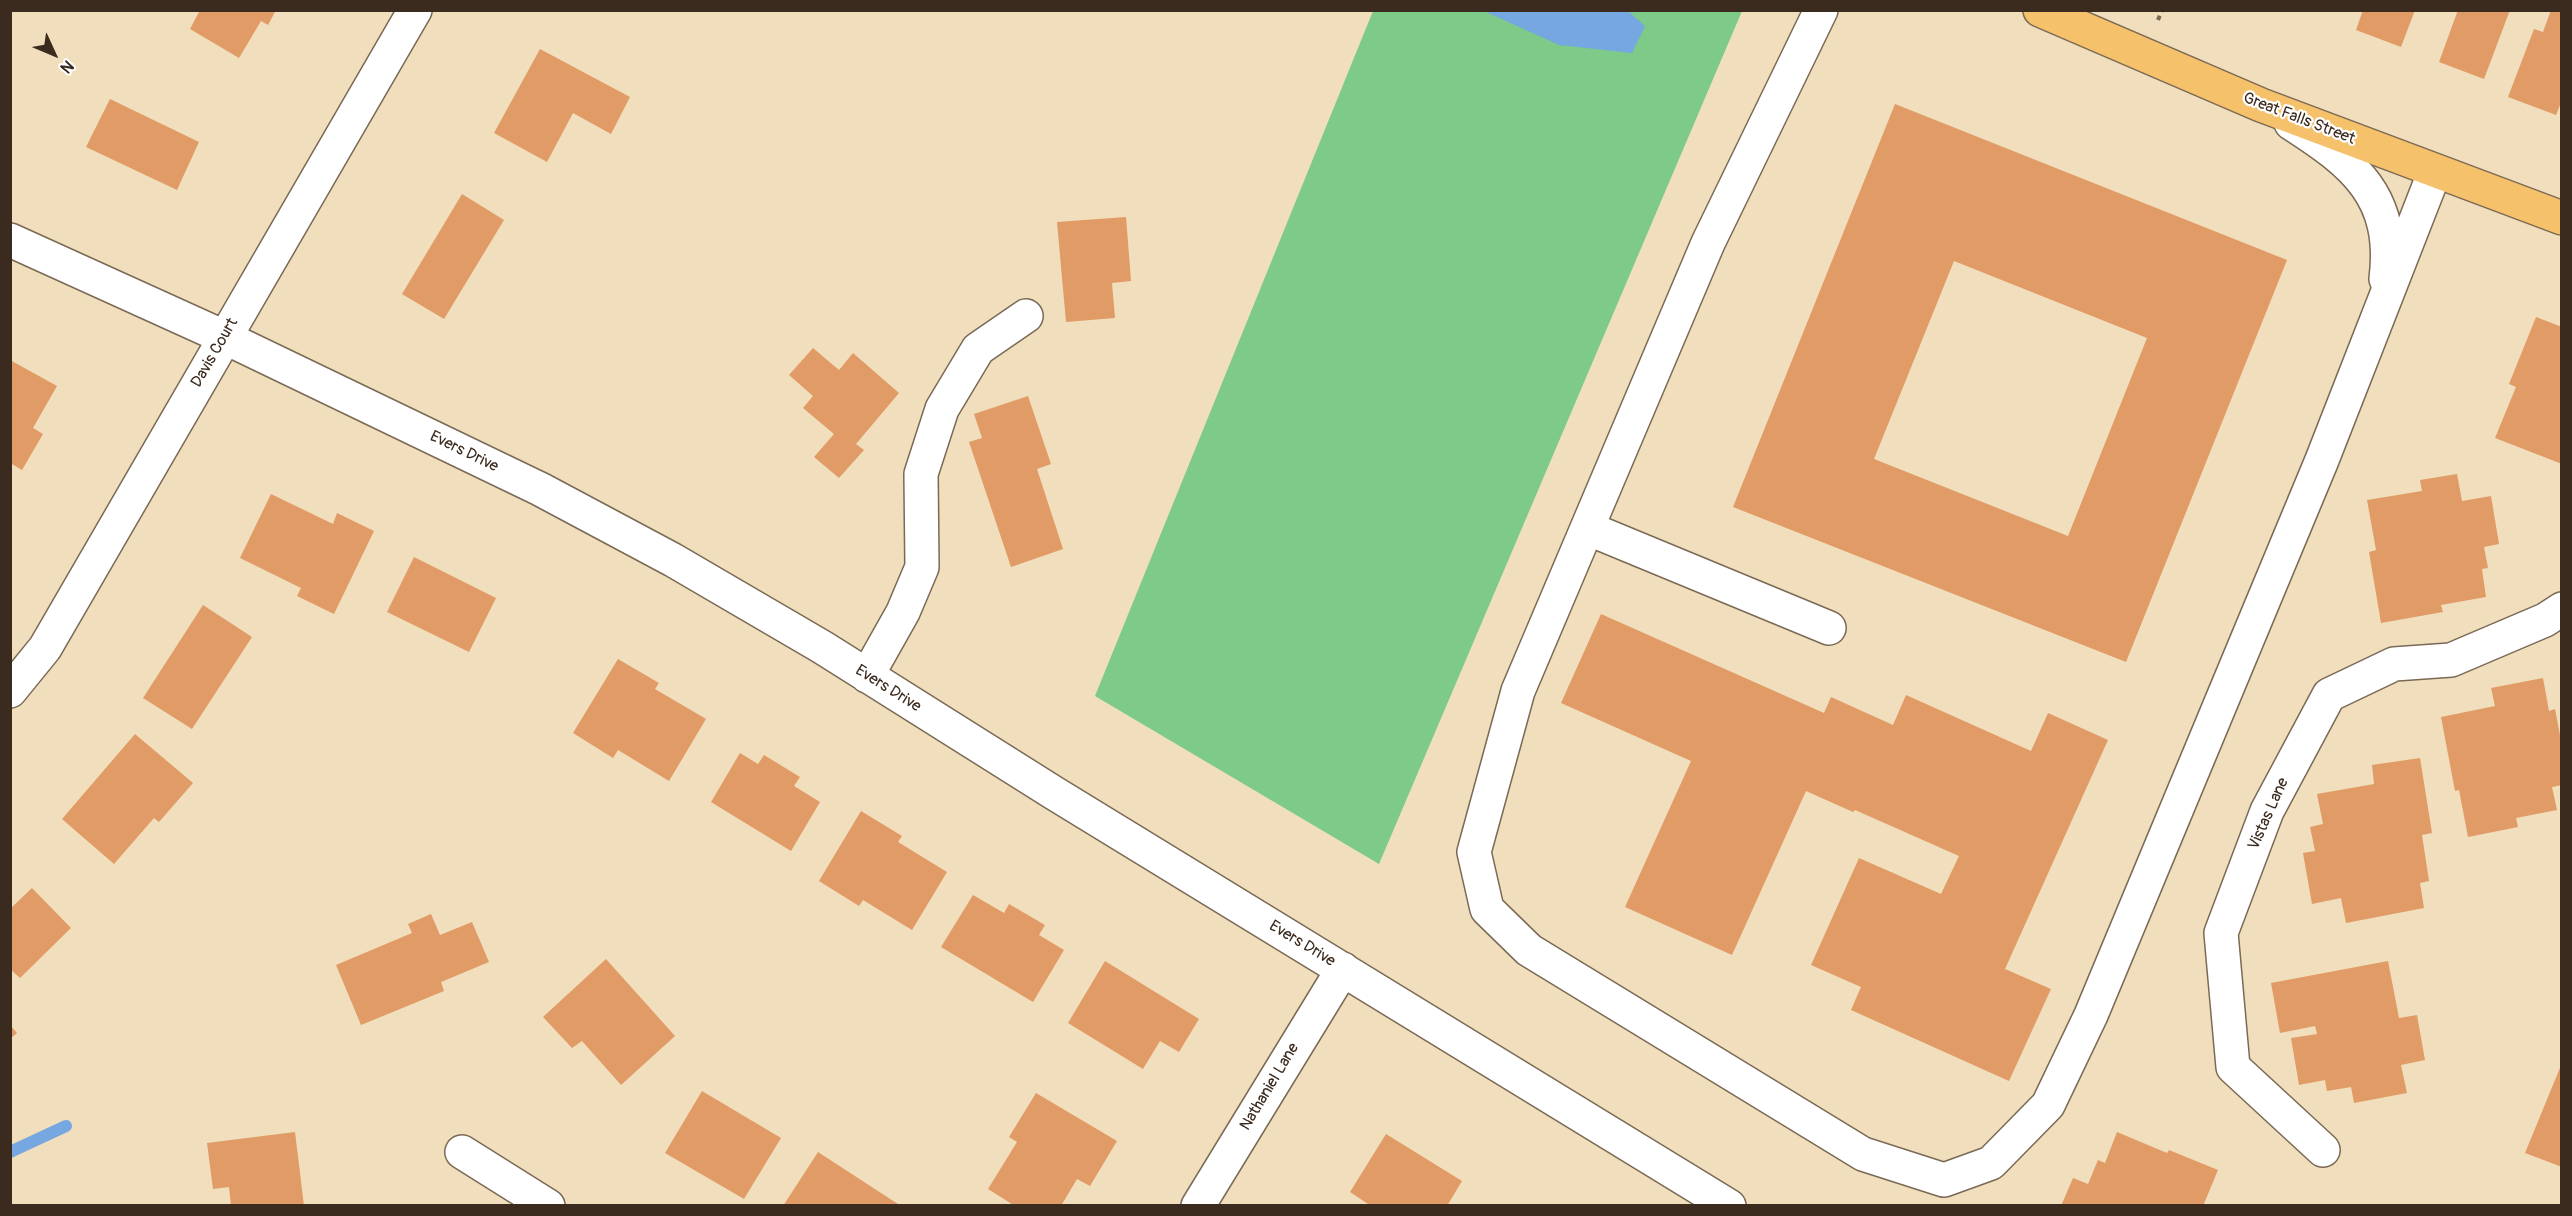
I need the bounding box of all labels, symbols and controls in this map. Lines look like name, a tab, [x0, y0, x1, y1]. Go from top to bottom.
north arrow	[24, 24, 84, 84]
text: N	[56, 56, 78, 77]
street label: Great Falls Street	[2240, 89, 2358, 149]
street label: Davis Court	[187, 315, 243, 391]
street label: Evers Drive	[427, 427, 501, 477]
street label: Evers Drive	[852, 661, 924, 717]
street label: Vistas Lane	[2245, 775, 2293, 853]
street label: Evers Drive	[1265, 917, 1339, 971]
street label: Nathaniel Lane	[1236, 1040, 1304, 1134]

